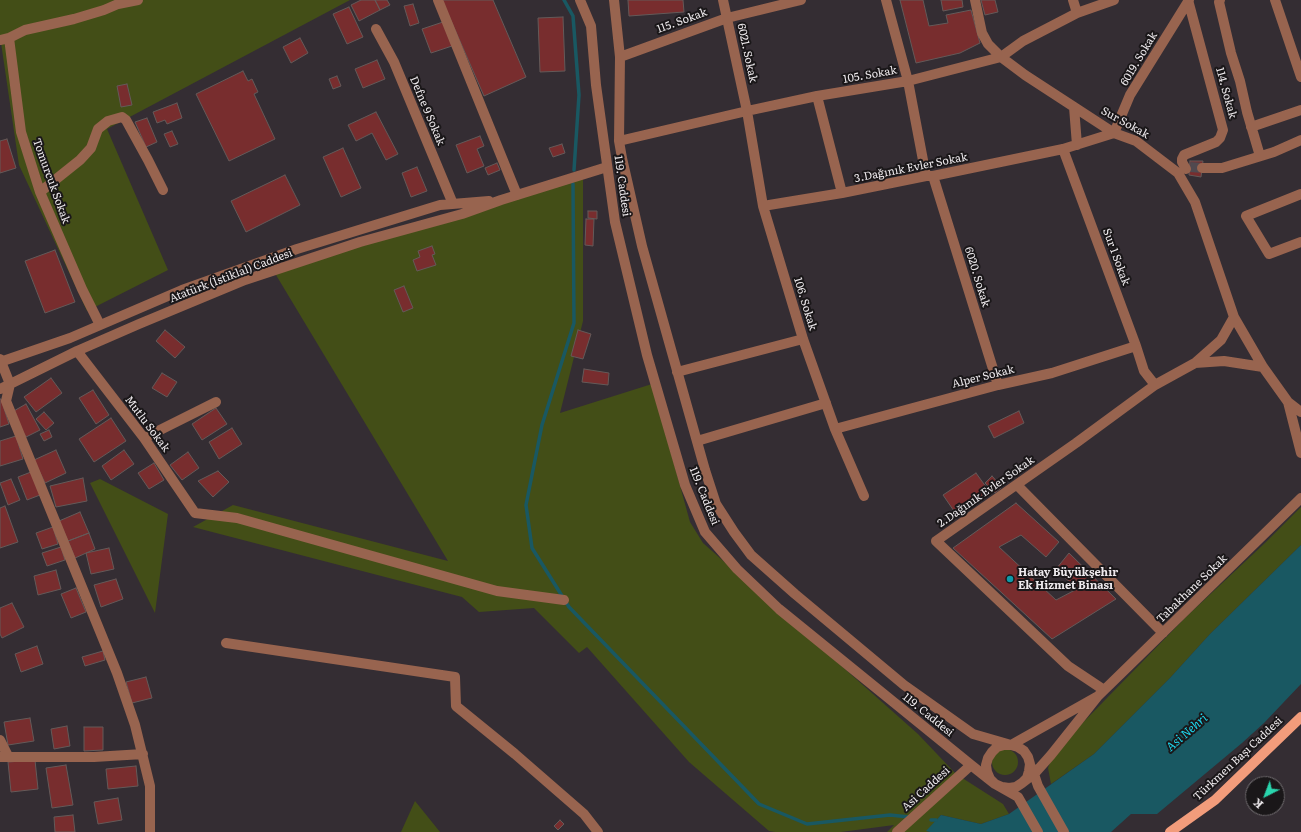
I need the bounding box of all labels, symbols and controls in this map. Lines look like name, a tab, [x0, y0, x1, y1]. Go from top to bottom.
street label: 115. Sokak	[655, 6, 709, 36]
street label: 6021. Sokak	[734, 22, 760, 84]
street label: 6019. Sokak	[1118, 30, 1160, 88]
street label: 105. Sokak	[842, 64, 898, 86]
street label: 114. Sokak	[1213, 66, 1239, 120]
street label: Defne 9 Sokak	[407, 75, 447, 147]
street label: Sur Sokak	[1099, 104, 1151, 142]
street label: Tomurcuk Sokak	[29, 137, 73, 225]
street label: 3.Dağınık Evler Sokak	[853, 151, 969, 185]
street label: 119. Caddesi	[611, 155, 633, 217]
street label: Sur 1 Sokak	[1100, 227, 1132, 287]
street label: 6020. Sokak	[962, 245, 992, 309]
street label: Atatürk (İstiklal) Caddesi	[168, 246, 294, 306]
street label: 106. Sokak	[791, 276, 819, 332]
street label: Alper Sokak	[951, 363, 1015, 391]
street label: Mutlu Sokak	[122, 393, 172, 455]
street label: 2.Dağınık Evler Sokak	[935, 454, 1037, 530]
street label: 119. Caddesi	[686, 465, 722, 527]
street label: Tabakhane Sokak	[1154, 552, 1230, 626]
place label: Hatay Büyükşehir Ek Hizmet Binası	[1018, 566, 1118, 592]
marker: Hatay Büyükşehir Ek Hizmet Binası	[1005, 574, 1015, 584]
street label: 119. Caddesi	[900, 691, 956, 739]
water label: Asi Nehri	[1163, 711, 1211, 755]
street label: Türkmen Başı Caddesi	[1191, 714, 1285, 804]
street label: Asi Caddesi	[899, 764, 953, 814]
north arrow	[1245, 776, 1285, 816]
text: K	[1249, 795, 1266, 813]

